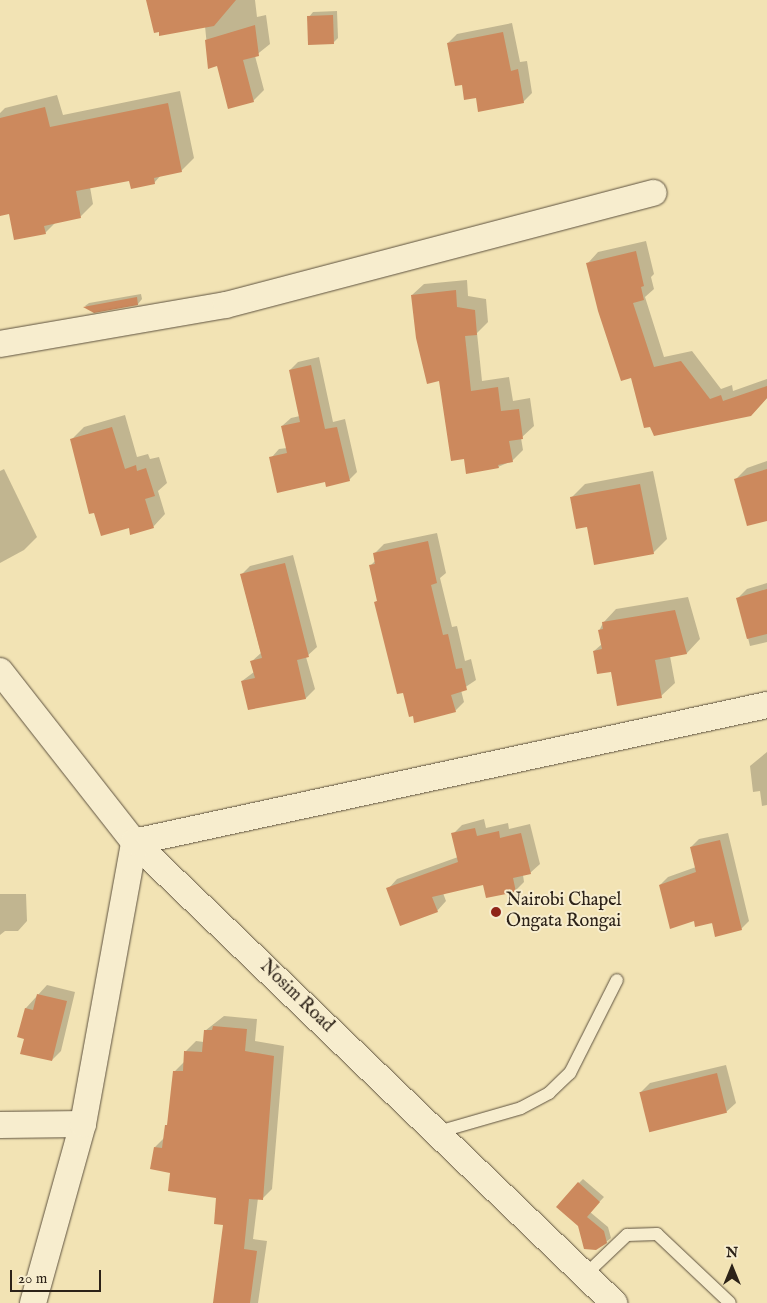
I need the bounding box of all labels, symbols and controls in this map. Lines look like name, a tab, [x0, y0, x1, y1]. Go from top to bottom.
place label: Nairobi Chapel Ongata Rongai	[506, 891, 621, 934]
marker: Nairobi Chapel Ongata Rongai	[490, 906, 502, 918]
street label: Nosim Road	[255, 956, 337, 1038]
north arrow	[707, 1243, 757, 1293]
text: N	[726, 1244, 738, 1262]
scale bar	[12, 1260, 104, 1292]
text: 20 m	[18, 1269, 47, 1288]

